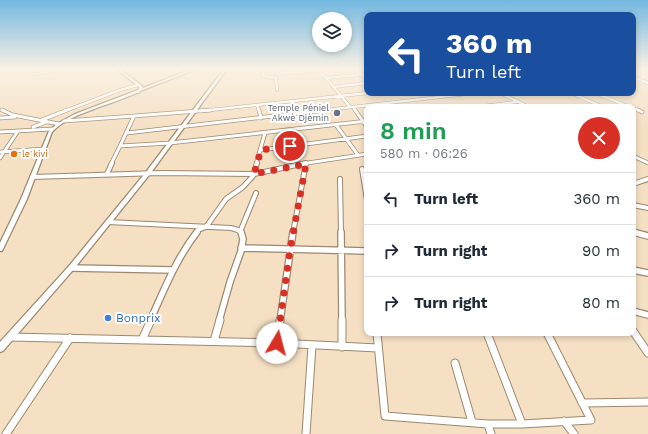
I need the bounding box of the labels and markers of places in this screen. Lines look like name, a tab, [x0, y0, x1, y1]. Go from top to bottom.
place label: Temple Péniel Akwè Djèmin	[268, 103, 329, 123]
marker: Temple Péniel Akwè Djèmin	[332, 108, 342, 118]
pin	[273, 129, 307, 163]
marker: le kivi	[9, 149, 19, 159]
place label: le kivi	[22, 149, 48, 159]
place label: Bonprix	[116, 311, 160, 325]
marker: Bonprix	[103, 313, 113, 323]

